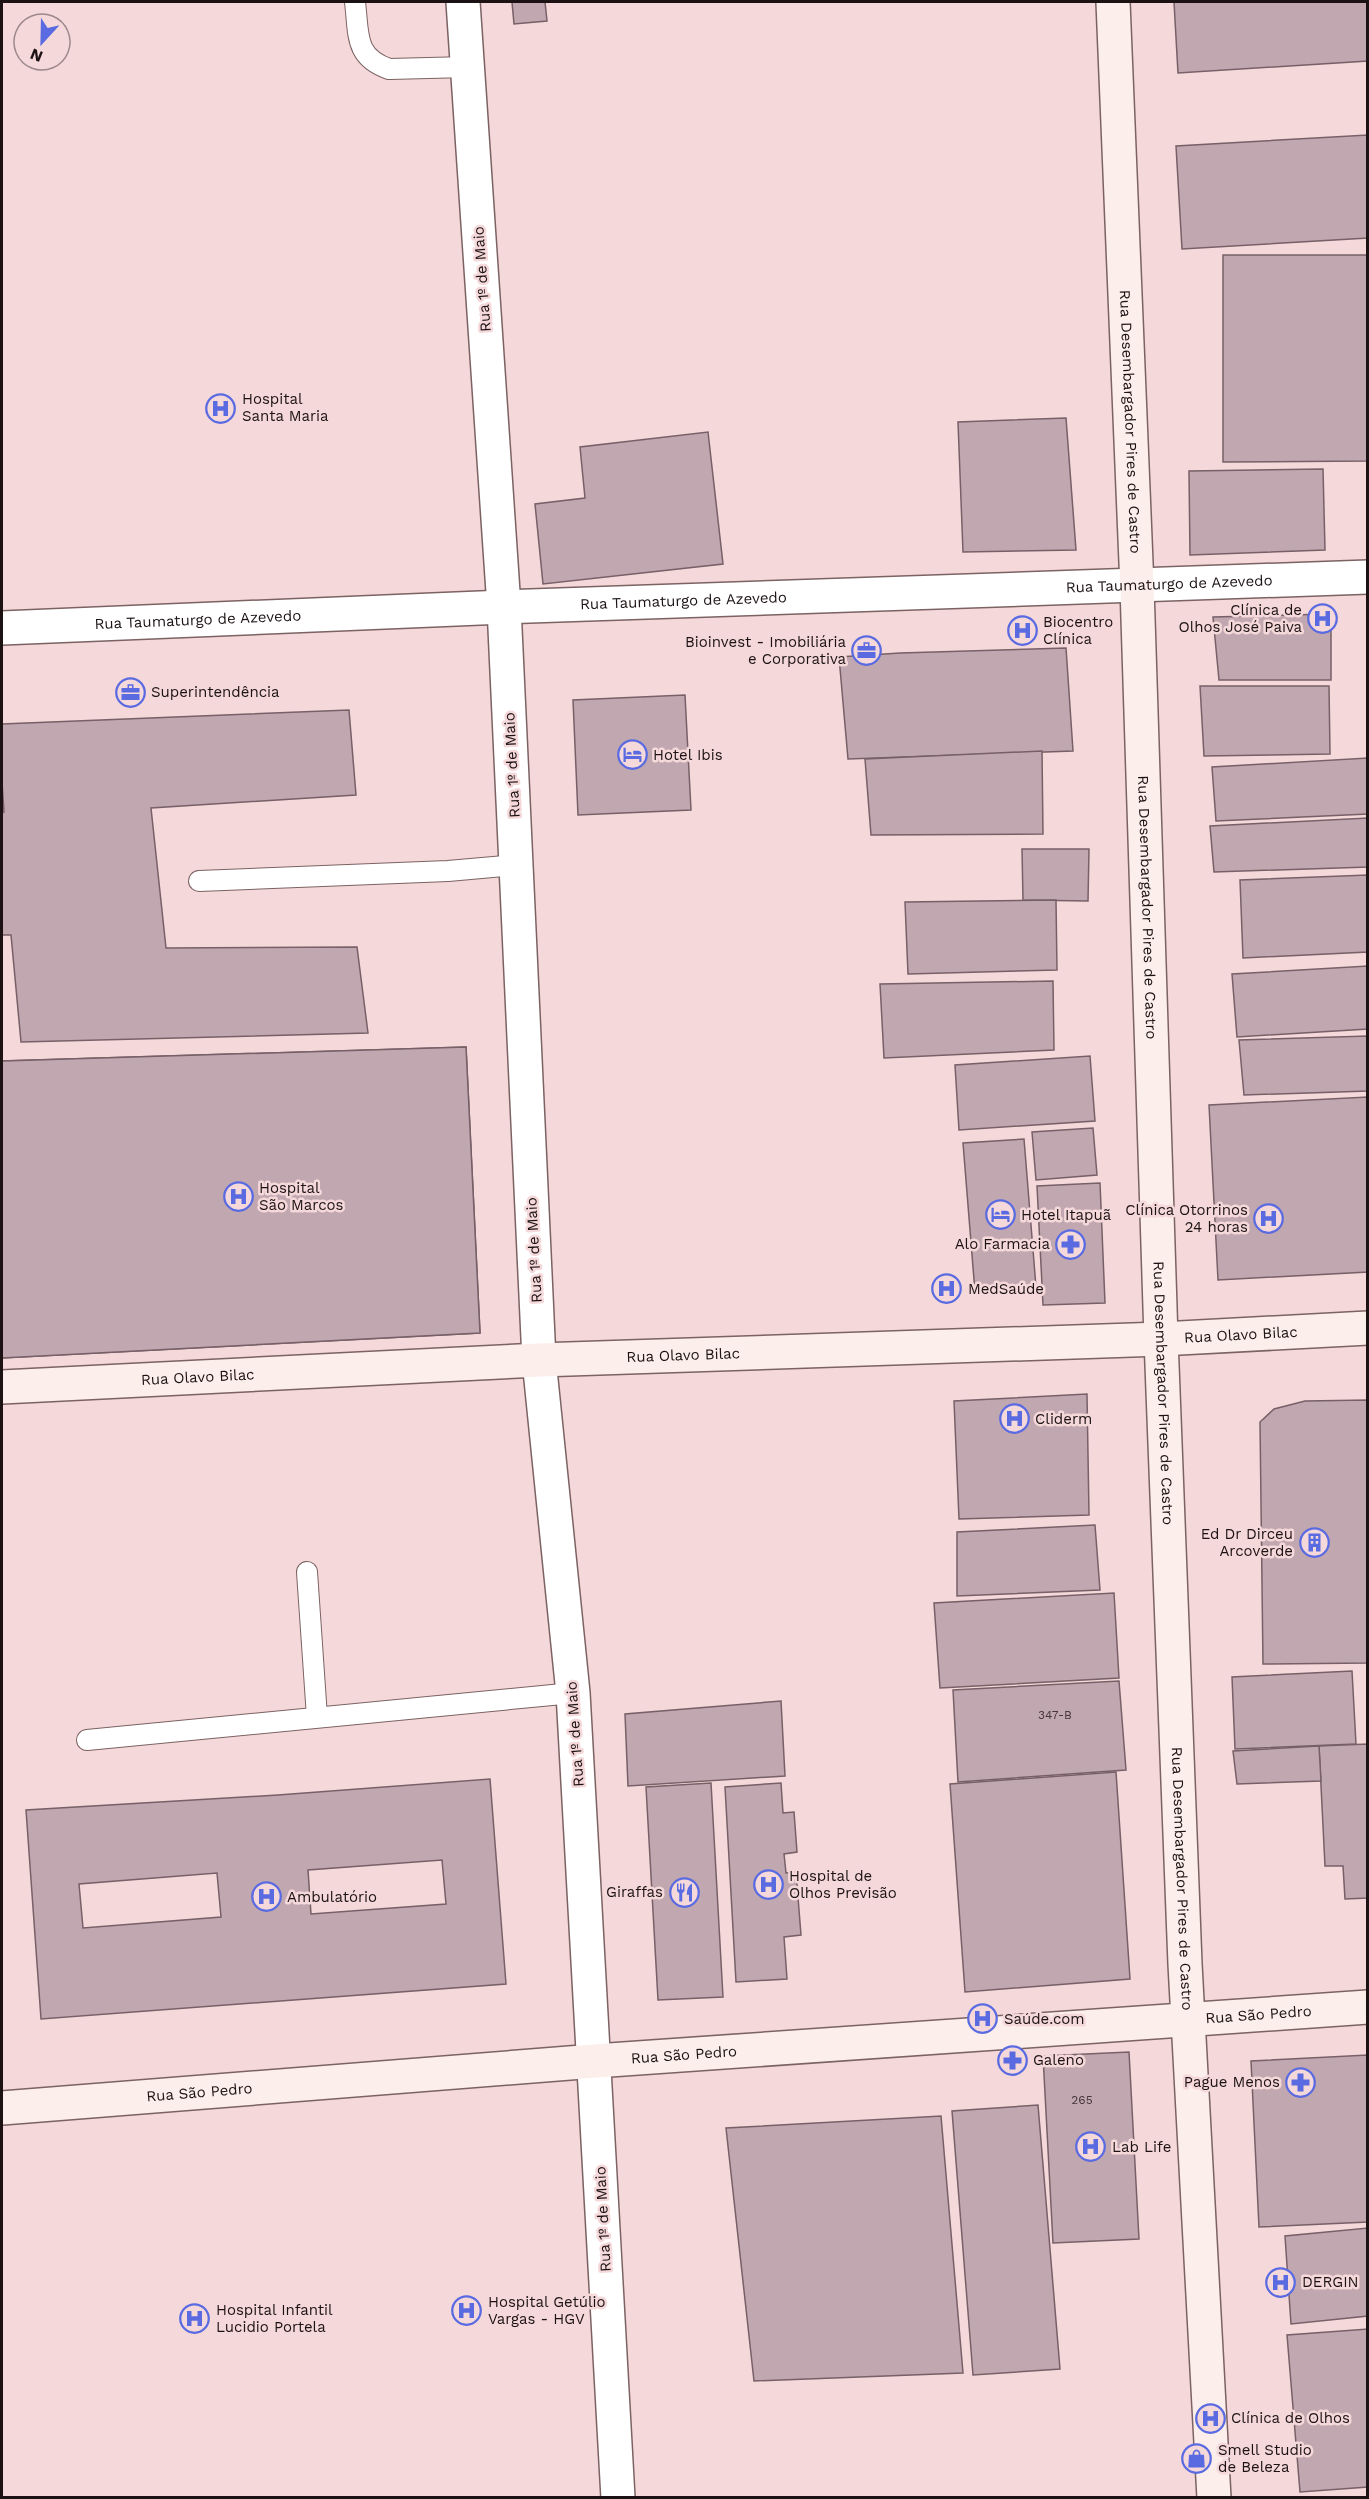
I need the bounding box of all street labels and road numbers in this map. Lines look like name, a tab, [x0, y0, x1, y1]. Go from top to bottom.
street label: Rua 1º de Maio	[469, 226, 495, 332]
street label: Rua Desembargador Pires de Castro	[1116, 289, 1145, 554]
street label: Rua Taumaturgo de Azevedo	[1065, 571, 1273, 596]
street label: Rua Taumaturgo de Azevedo	[580, 588, 787, 613]
street label: Rua Taumaturgo de Azevedo	[94, 606, 302, 633]
street label: Rua 1º de Maio	[500, 712, 524, 818]
street label: Rua Desembargador Pires de Castro	[1134, 775, 1160, 1040]
street label: Rua 1º de Maio	[522, 1197, 546, 1303]
street label: Rua Desembargador Pires de Castro	[1150, 1261, 1177, 1525]
street label: Rua Olavo Bilac	[1184, 1323, 1298, 1347]
street label: Rua Olavo Bilac	[626, 1344, 740, 1366]
street label: Rua Olavo Bilac	[141, 1365, 255, 1389]
street label: Rua 1º de Maio	[562, 1681, 588, 1787]
street label: Rua Desembargador Pires de Castro	[1168, 1746, 1197, 2011]
street label: Rua São Pedro	[1205, 2002, 1312, 2027]
street label: Rua São Pedro	[630, 2042, 738, 2067]
street label: Rua São Pedro	[146, 2079, 253, 2106]
street label: Rua 1º de Maio	[591, 2166, 615, 2272]

